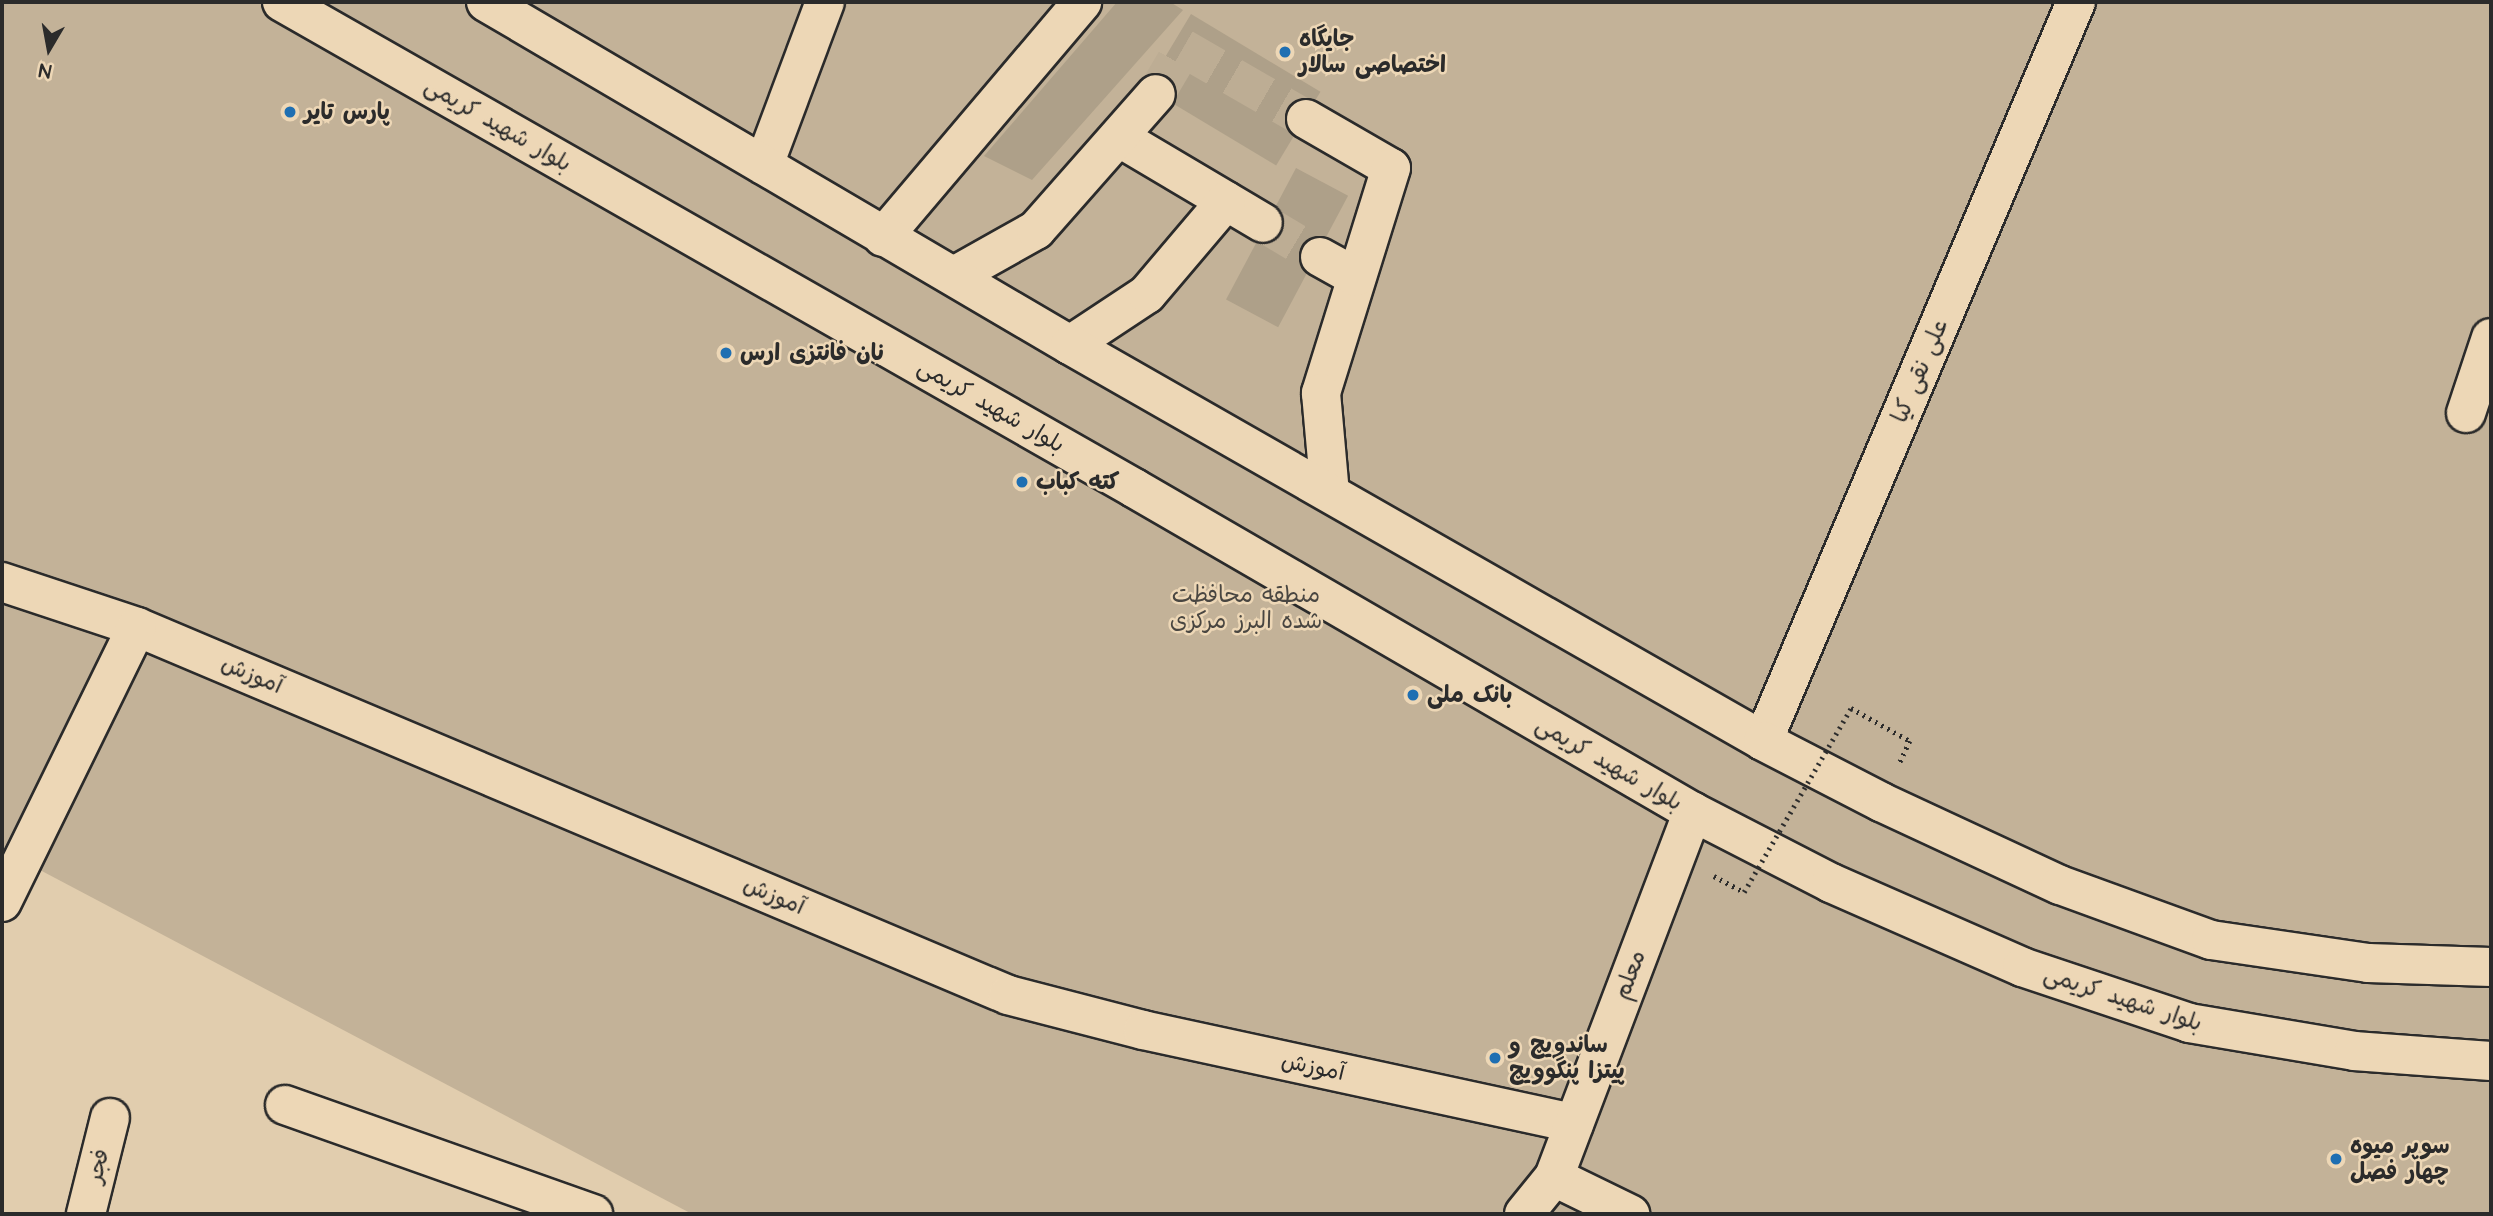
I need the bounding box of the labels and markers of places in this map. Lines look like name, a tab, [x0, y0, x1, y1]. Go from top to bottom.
place label: جایگاه اختصاصی سالار	[1299, 25, 1446, 79]
marker: جایگاه اختصاصی سالار	[1277, 44, 1293, 60]
place label: پارس تایر	[304, 98, 390, 126]
marker: پارس تایر	[282, 104, 298, 120]
place label: نان فانتزی ارس	[740, 339, 884, 367]
marker: نان فانتزی ارس	[718, 345, 734, 361]
place label: کته کباب	[1036, 468, 1119, 496]
marker: کته کباب	[1014, 474, 1030, 490]
place label: بانک ملی	[1427, 681, 1512, 709]
marker: بانک ملی	[1405, 687, 1421, 703]
place label: ساندویچ و پیتزا پنگوویچ	[1509, 1031, 1625, 1085]
marker: ساندویچ و پیتزا پنگوویچ	[1487, 1050, 1503, 1066]
place label: سوپر ميوه چهار فصل	[2350, 1132, 2450, 1186]
marker: سوپر ميوه چهار فصل	[2328, 1151, 2344, 1167]

